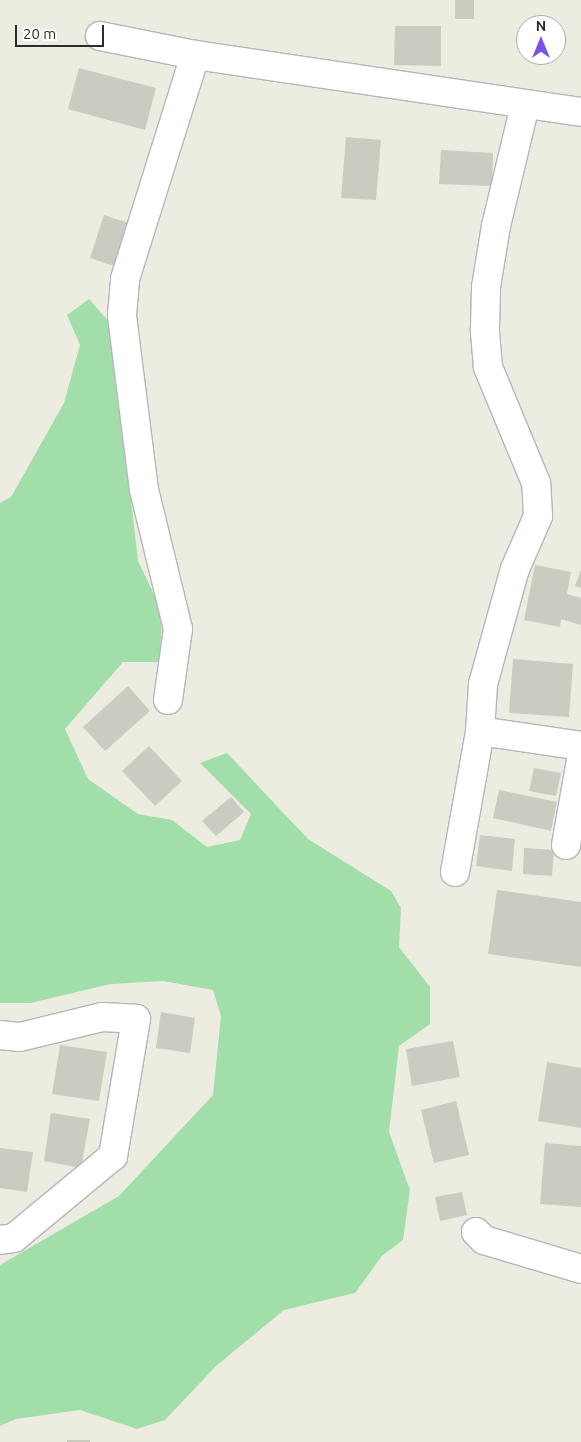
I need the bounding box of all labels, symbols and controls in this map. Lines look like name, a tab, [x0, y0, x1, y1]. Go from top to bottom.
scale bar	[18, 15, 106, 47]
north arrow	[516, 15, 566, 65]
text: N	[536, 18, 546, 34]
text: 20 m	[23, 25, 56, 42]

